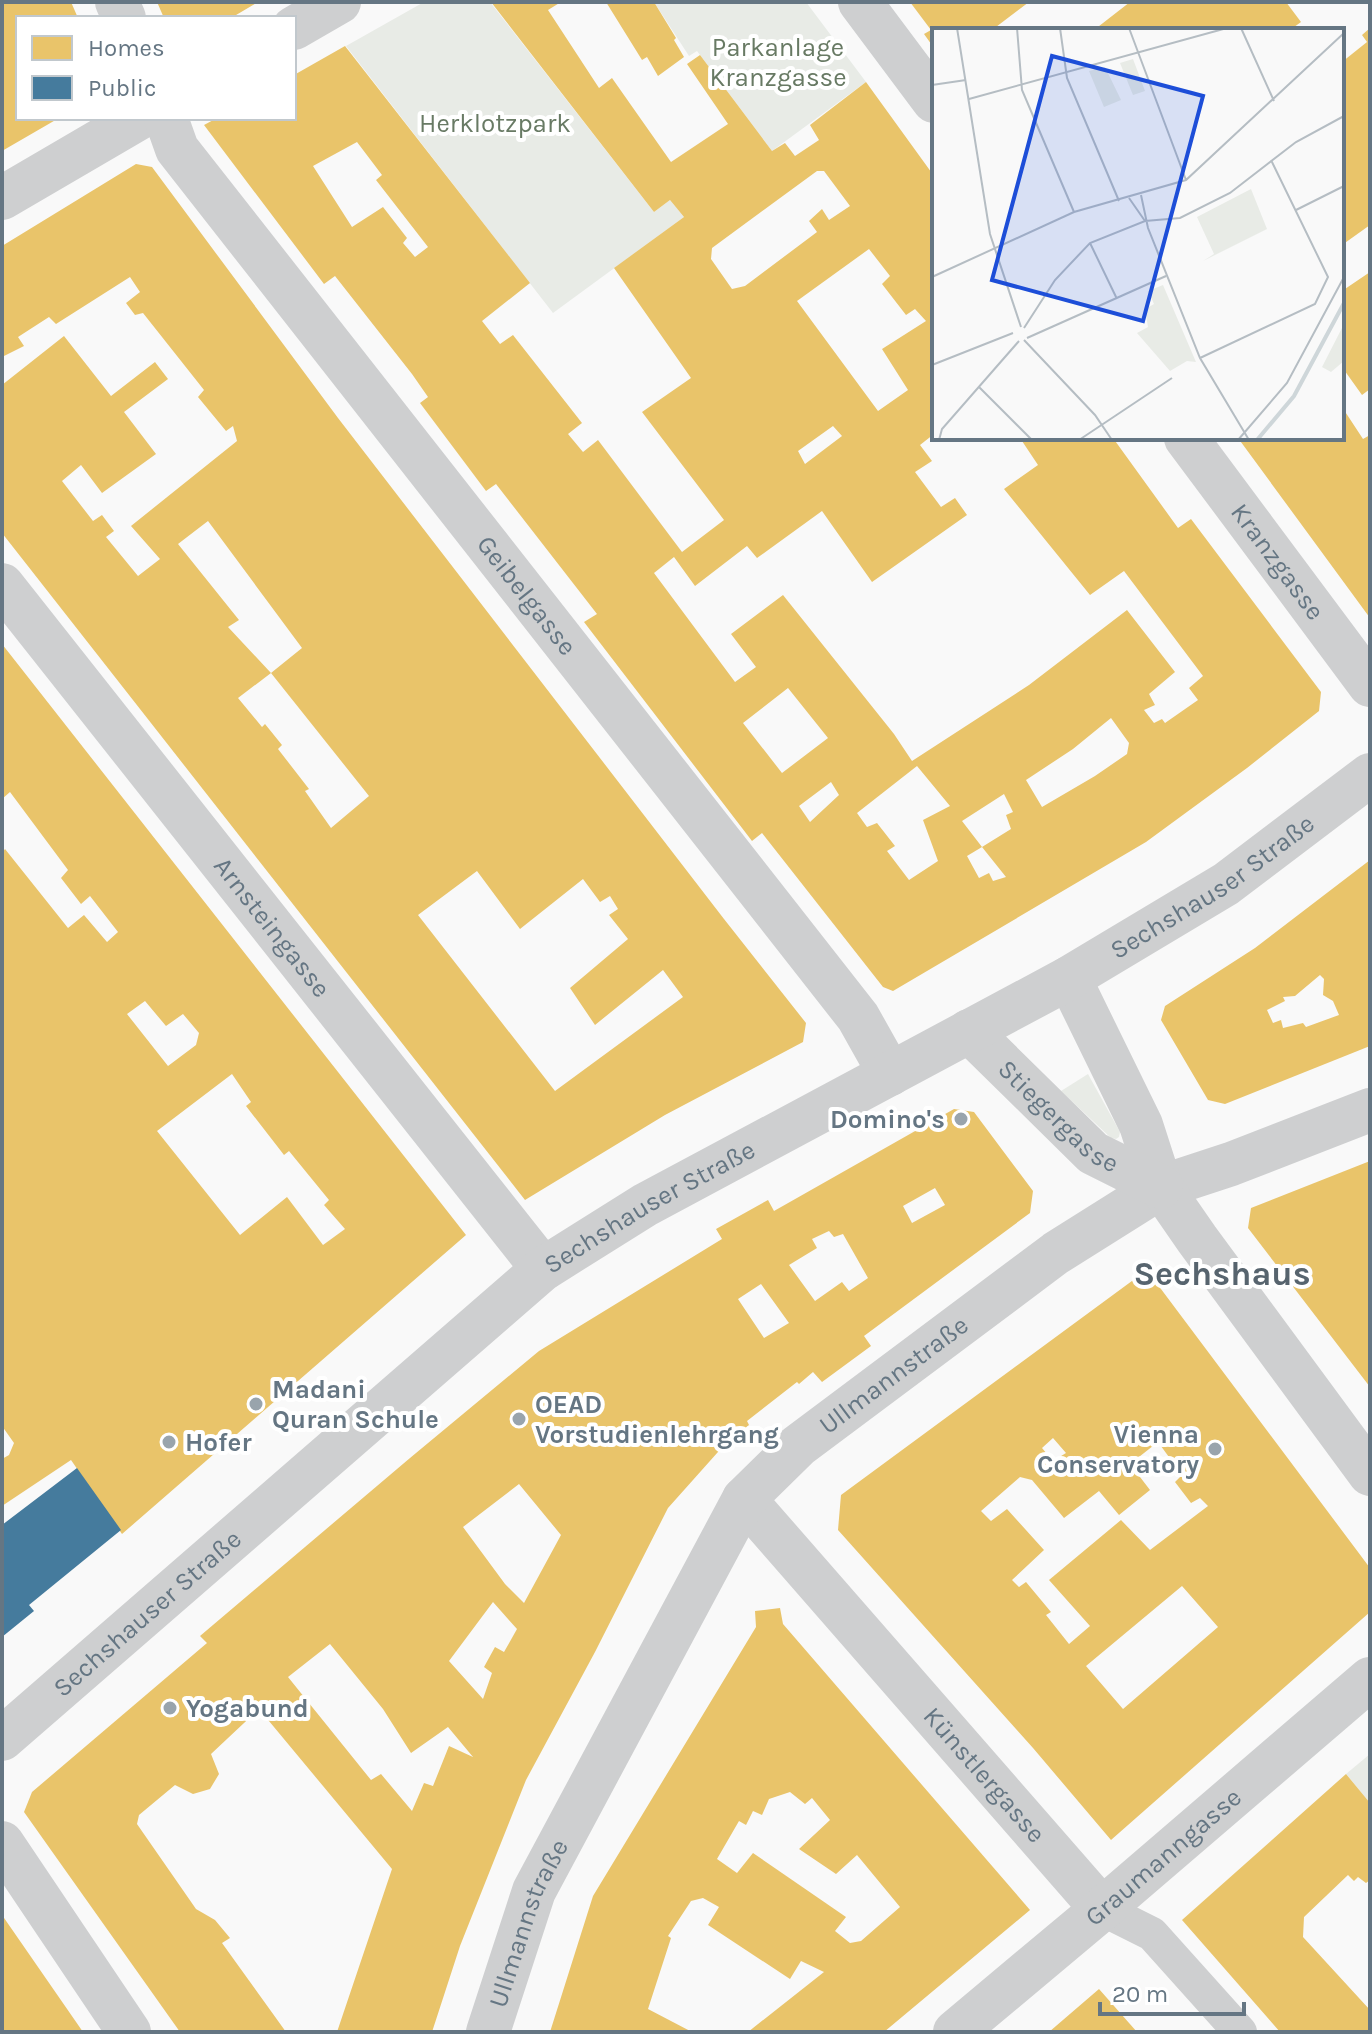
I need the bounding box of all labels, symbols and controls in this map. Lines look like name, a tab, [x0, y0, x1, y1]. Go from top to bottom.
legend	[16, 16, 296, 120]
inset map	[932, 28, 1344, 440]
park label: Parkanlage Kranzgasse	[709, 32, 847, 93]
text: Homes	[88, 34, 165, 62]
text: Public	[88, 74, 156, 102]
park label: Herklotzpark	[419, 108, 571, 139]
street label: Kranzgasse	[1224, 497, 1331, 626]
street label: Geibelgasse	[470, 529, 583, 662]
street label: Sechshauser Straße	[1105, 808, 1321, 966]
street label: Arnsteingasse	[207, 851, 337, 1004]
street label: Stiegergasse	[992, 1053, 1124, 1179]
place label: Domino's	[830, 1104, 945, 1135]
marker: Domino's	[952, 1110, 970, 1128]
street label: Sechshauser Straße	[538, 1134, 760, 1280]
district label: Sechshaus	[1133, 1254, 1311, 1294]
street label: Ullmannstraße	[813, 1309, 974, 1441]
place label: Madani Quran Schule	[272, 1374, 439, 1435]
place label: OEAD Vorstudienlehrgang	[535, 1389, 779, 1450]
marker: Madani Quran Schule	[247, 1395, 265, 1413]
marker: OEAD Vorstudienlehrgang	[510, 1410, 528, 1428]
place label: Vienna Conservatory	[1037, 1419, 1199, 1480]
place label: Hofer	[185, 1427, 252, 1458]
marker: Hofer	[160, 1433, 178, 1451]
marker: Vienna Conservatory	[1206, 1440, 1224, 1458]
street label: Sechshauser Straße	[47, 1523, 248, 1703]
place label: Yogabund	[186, 1693, 309, 1724]
marker: Yogabund	[161, 1699, 179, 1717]
street label: Künstlergasse	[917, 1701, 1052, 1849]
street label: Graumanngasse	[1079, 1781, 1248, 1933]
street label: Ullmannstraße	[482, 1834, 575, 2011]
scale bar	[1100, 1966, 1244, 2016]
text: 20 m	[1112, 1980, 1168, 2008]

